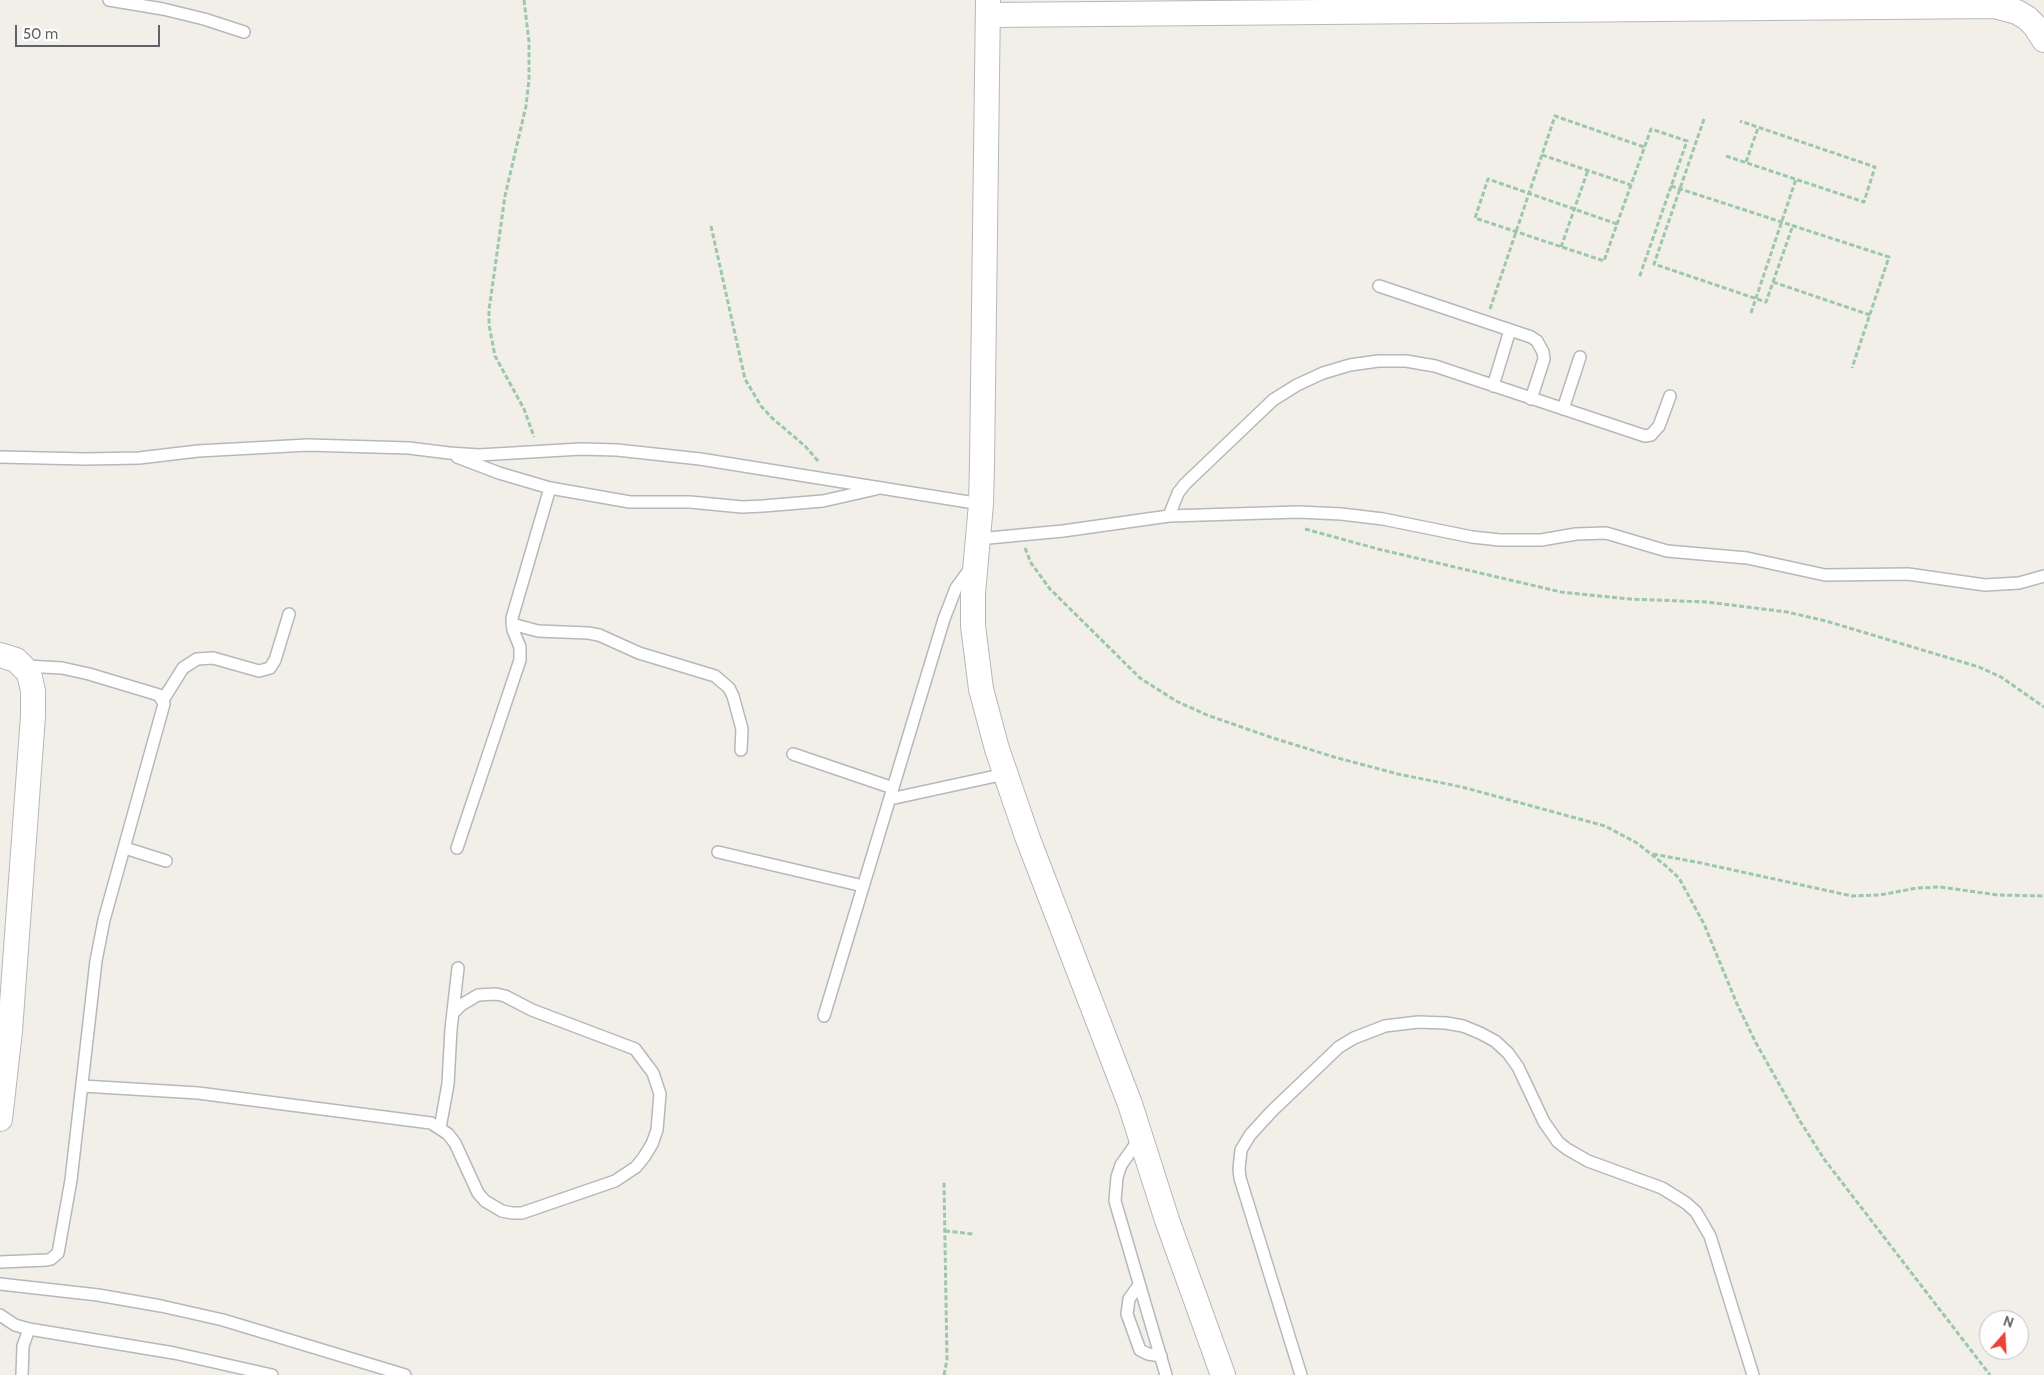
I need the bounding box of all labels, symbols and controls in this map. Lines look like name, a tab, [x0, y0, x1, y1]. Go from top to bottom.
scale bar	[18, 15, 162, 47]
text: 50 m	[23, 25, 58, 43]
north arrow	[1979, 1310, 2029, 1360]
text: N	[2001, 1312, 2016, 1332]

